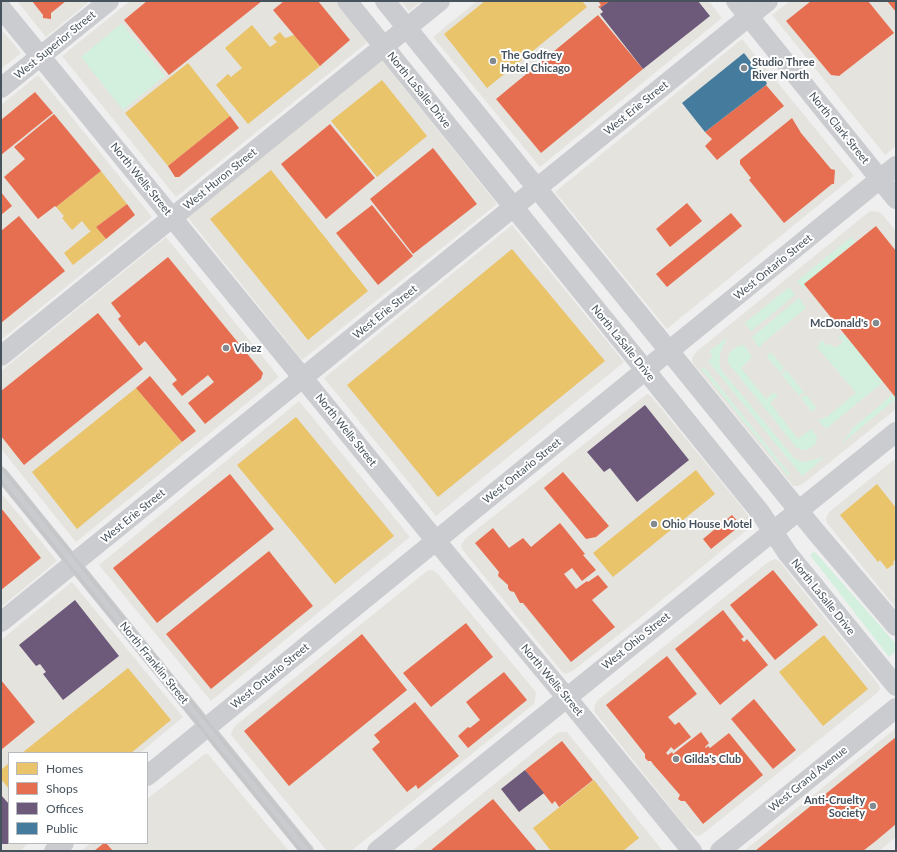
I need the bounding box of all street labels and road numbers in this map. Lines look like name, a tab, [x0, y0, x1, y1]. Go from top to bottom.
street label: West Superior Street	[12, 8, 98, 82]
street label: North LaSalle Drive	[384, 49, 454, 131]
street label: West Erie Street	[601, 78, 671, 138]
street label: North Clark Street	[806, 90, 872, 166]
street label: North Wells Street	[108, 140, 174, 218]
street label: West Huron Street	[181, 145, 259, 213]
street label: West Ontario Street	[731, 231, 815, 303]
street label: West Erie Street	[350, 282, 420, 342]
street label: North LaSalle Drive	[588, 302, 658, 384]
street label: North Wells Street	[313, 391, 379, 469]
street label: West Ontario Street	[480, 435, 564, 507]
street label: West Erie Street	[98, 486, 168, 546]
street label: North LaSalle Drive	[788, 556, 858, 638]
street label: West Ohio Street	[599, 610, 673, 672]
street label: North Franklin Street	[117, 619, 191, 707]
street label: West Ontario Street	[228, 640, 312, 712]
street label: North Wells Street	[518, 641, 586, 719]
street label: West Grand Avenue	[766, 743, 850, 815]

